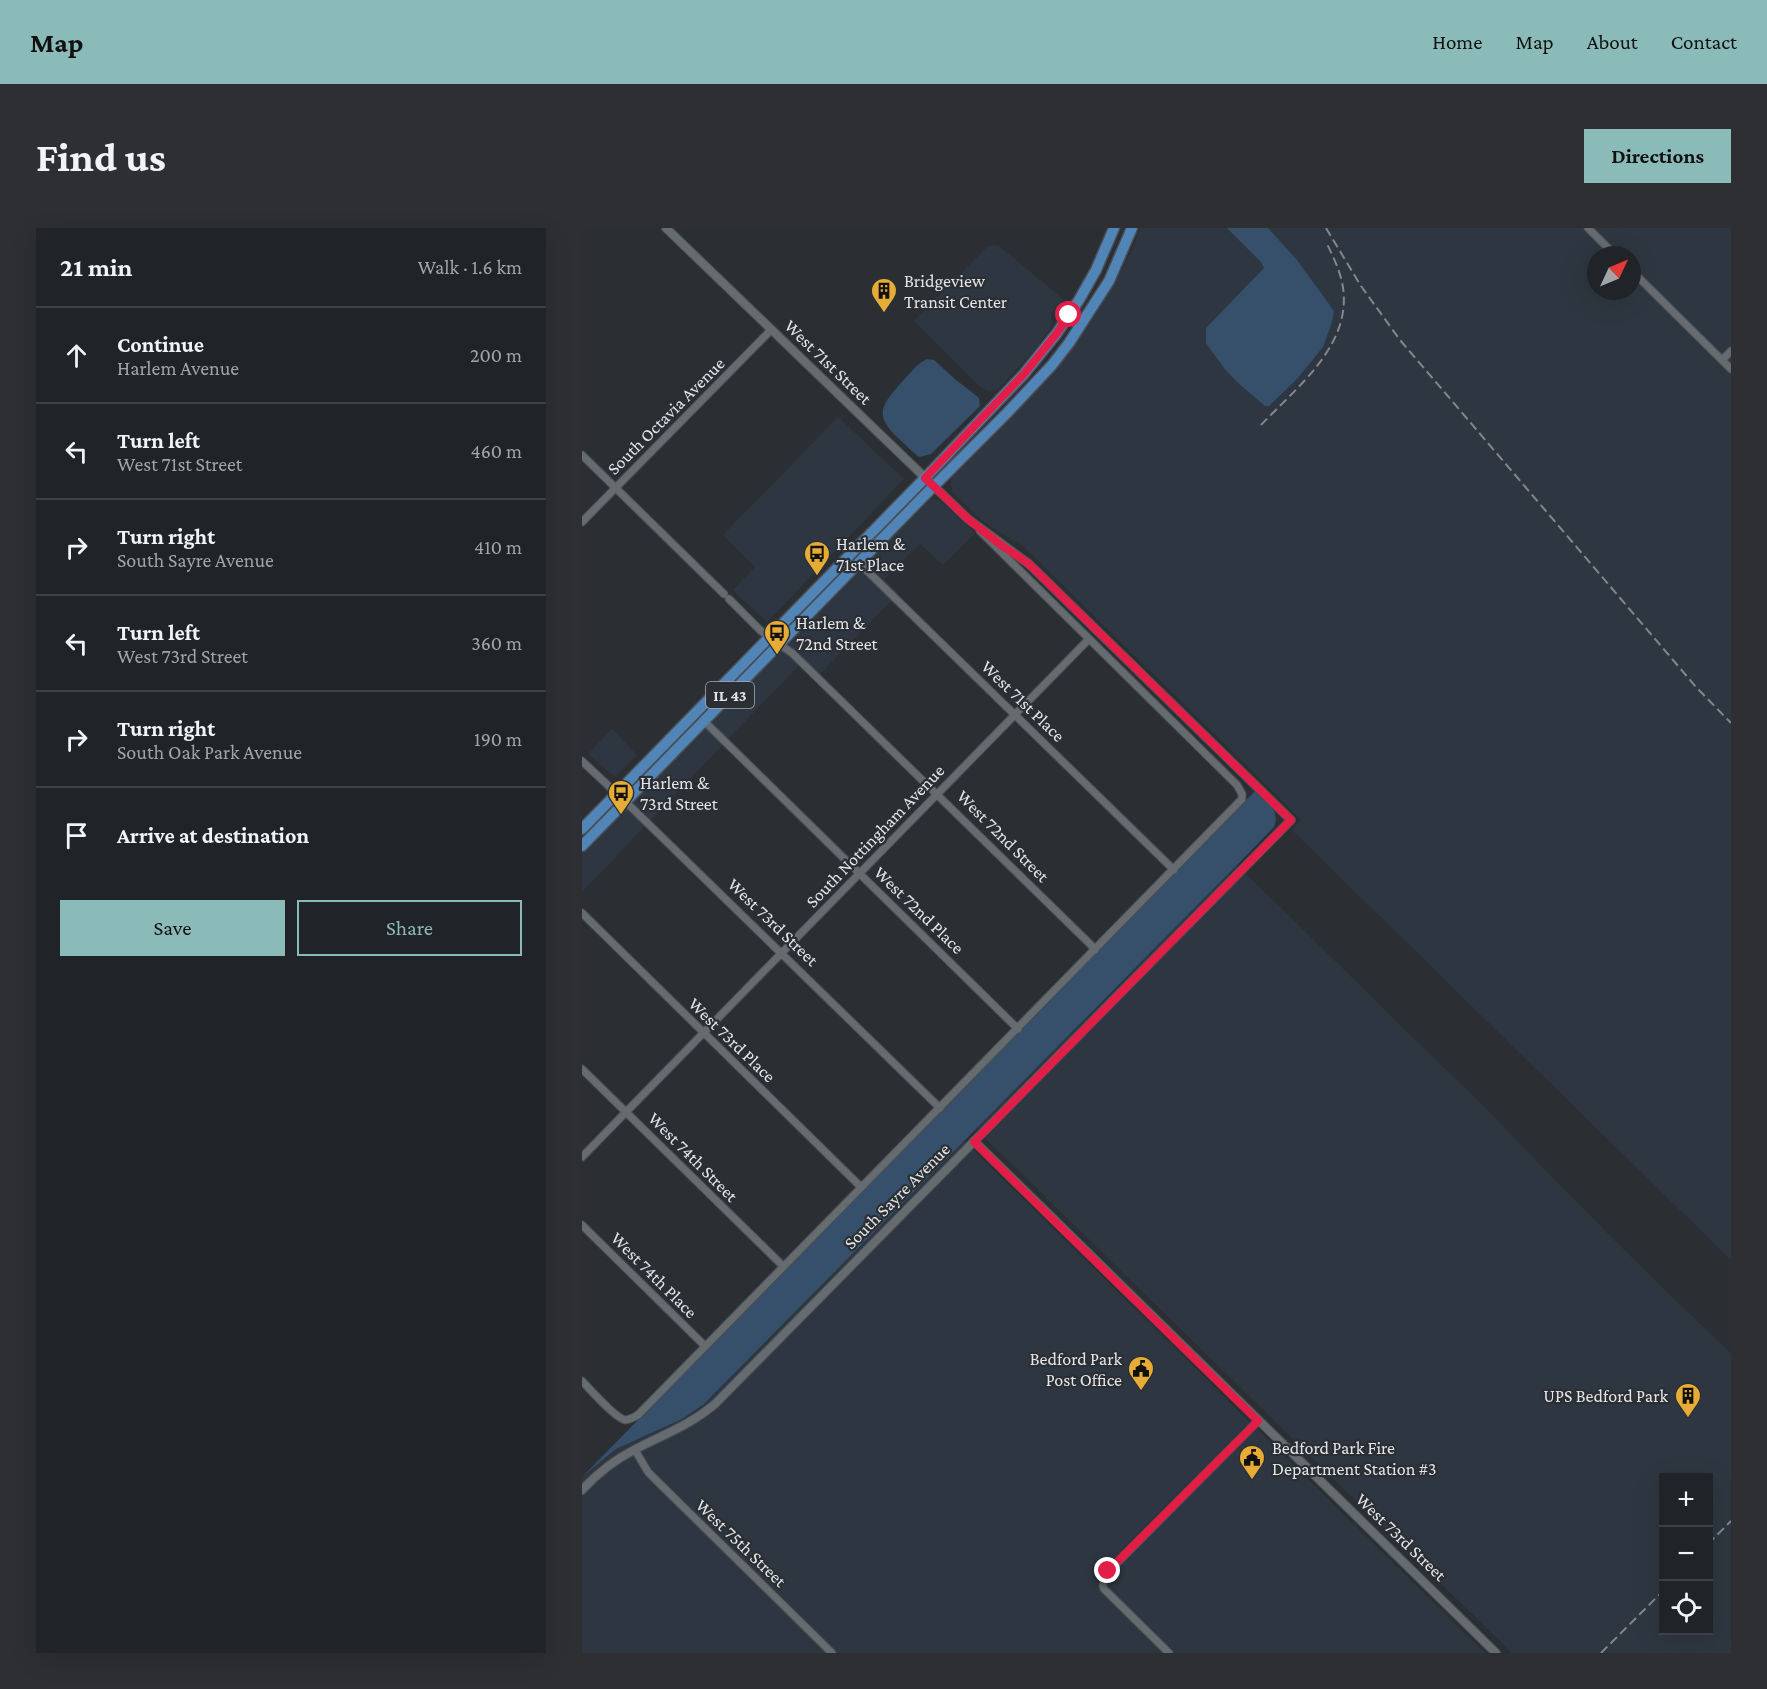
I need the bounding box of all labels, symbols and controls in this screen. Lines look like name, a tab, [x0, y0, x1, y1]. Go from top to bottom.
text: Map	[30, 27, 83, 58]
text: Home	[1432, 30, 1482, 54]
text: Map	[1515, 30, 1554, 54]
text: About	[1587, 30, 1638, 54]
text: Contact	[1671, 30, 1737, 54]
button: Directions	[1584, 129, 1731, 183]
text: Find us	[36, 133, 166, 180]
north arrow	[1587, 246, 1641, 300]
text: 21 min	[60, 253, 132, 282]
text: Walk · 1.6 km	[418, 256, 522, 278]
place label: Bridgeview Transit Center	[904, 271, 1008, 312]
building icon: Bridgeview Transit Center	[869, 276, 899, 314]
route start	[1055, 301, 1081, 327]
street label: West 71st Street	[780, 316, 876, 409]
text: Continue	[117, 332, 204, 357]
icon: ahead	[60, 339, 93, 372]
text: 200 m	[470, 344, 522, 366]
street label: South Octavia Avenue	[603, 353, 729, 479]
text: Harlem Avenue	[117, 357, 239, 379]
text: Turn left	[117, 428, 200, 453]
icon: left	[60, 435, 93, 468]
text: 460 m	[470, 440, 522, 462]
text: West 71st Street	[117, 453, 242, 475]
text: Turn right	[117, 524, 215, 549]
icon: right	[60, 531, 93, 564]
place label: Harlem & 71st Place	[836, 534, 906, 575]
text: 410 m	[474, 536, 522, 558]
bus stop icon: Harlem & 71st Place	[802, 539, 832, 577]
text: South Sayre Avenue	[117, 549, 274, 571]
place label: Harlem & 72nd Street	[796, 613, 879, 654]
bus stop icon: Harlem & 72nd Street	[762, 618, 792, 656]
text: Turn left	[117, 620, 200, 645]
icon: left	[60, 627, 93, 660]
text: 360 m	[471, 632, 522, 654]
text: West 73rd Street	[117, 645, 248, 667]
street label: West 71st Place	[977, 656, 1069, 746]
road number: IL 43	[706, 682, 754, 708]
text: Turn right	[117, 716, 215, 741]
icon: right	[60, 723, 93, 756]
text: 190 m	[474, 728, 522, 750]
text: South Oak Park Avenue	[117, 741, 302, 763]
street label: South Nottingham Avenue	[802, 761, 948, 911]
place label: Harlem & 73rd Street	[640, 773, 719, 814]
bus stop icon: Harlem & 73rd Street	[606, 778, 636, 816]
street label: West 72nd Street	[953, 786, 1054, 887]
icon: arrive	[60, 819, 93, 852]
text: Arrive at destination	[117, 823, 309, 848]
street label: West 72nd Place	[870, 862, 968, 958]
street label: West 73rd Street	[724, 874, 823, 971]
button: Save	[60, 900, 285, 956]
button: Share	[297, 900, 522, 956]
street label: West 73rd Place	[684, 994, 780, 1086]
street label: West 74th Street	[644, 1108, 743, 1207]
street label: South Sayre Avenue	[840, 1139, 954, 1253]
street label: West 74th Place	[607, 1228, 701, 1322]
place label: Bedford Park Post Office	[1030, 1349, 1122, 1390]
public building icon: Bedford Park Post Office	[1126, 1354, 1156, 1392]
building icon: UPS Bedford Park	[1673, 1381, 1703, 1419]
place label: UPS Bedford Park	[1543, 1386, 1668, 1406]
place label: Bedford Park Fire Department Station #3	[1272, 1438, 1436, 1479]
public building icon: Bedford Park Fire Department Station #3	[1237, 1443, 1267, 1481]
map controls	[1659, 1473, 1713, 1635]
button: +	[1659, 1473, 1713, 1527]
street label: West 73rd Street	[1352, 1489, 1451, 1586]
street label: West 75th Street	[692, 1495, 791, 1592]
button: −	[1659, 1527, 1713, 1581]
route end	[1094, 1557, 1120, 1583]
button: locate	[1659, 1581, 1713, 1635]

